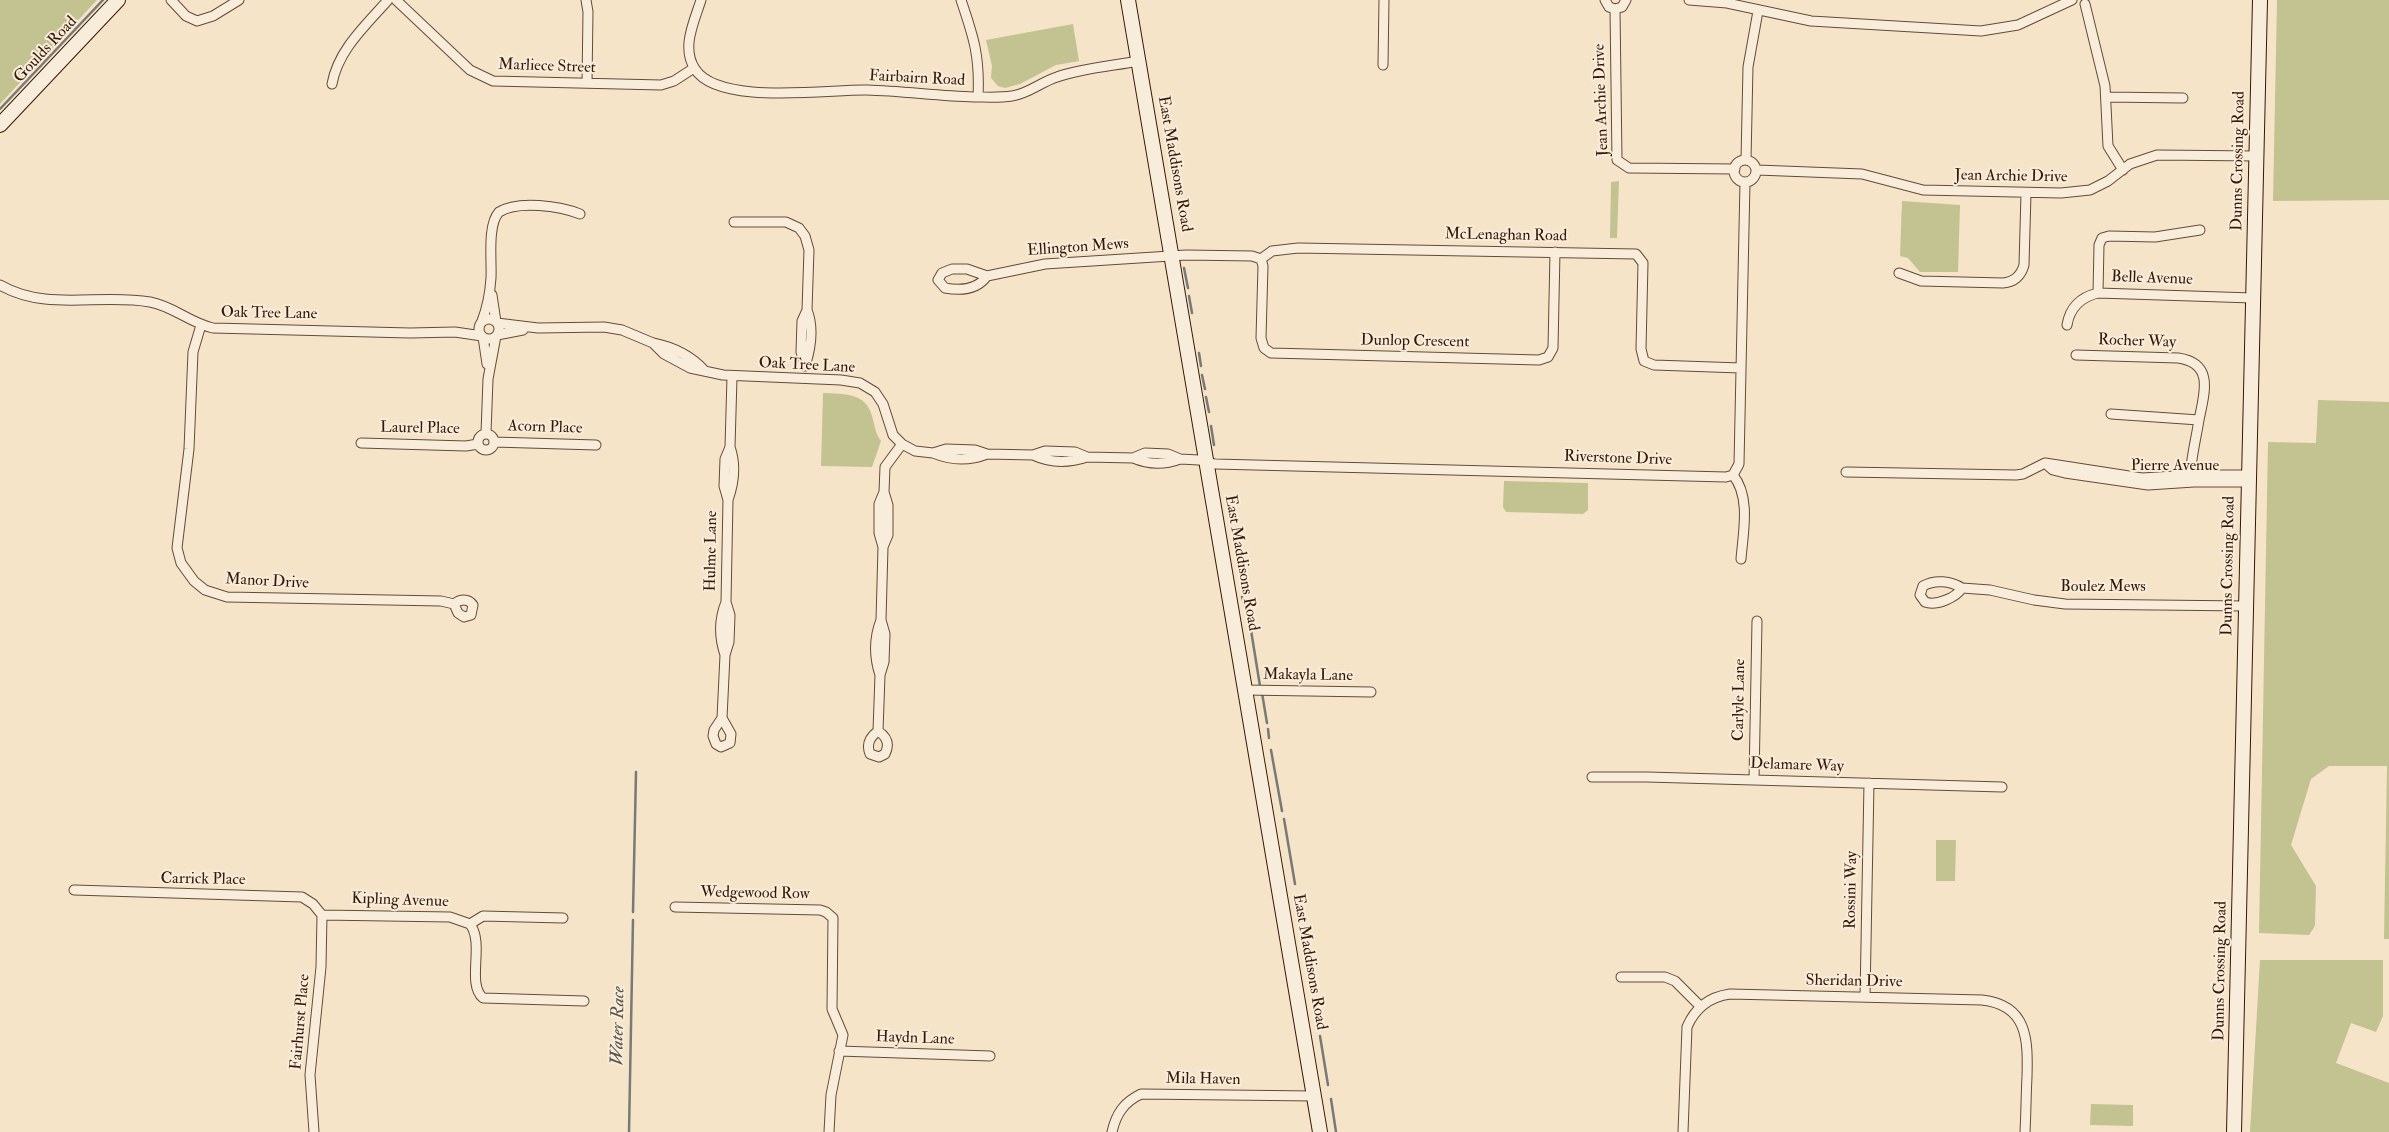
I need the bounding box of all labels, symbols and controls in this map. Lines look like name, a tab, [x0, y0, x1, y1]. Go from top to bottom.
street label: Goulds Road	[10, 13, 82, 87]
street label: Jean Archie Drive	[1590, 43, 1614, 157]
street label: Marliece Street	[498, 56, 596, 78]
street label: Fairbairn Road	[869, 67, 965, 91]
street label: Dunns Crossing Road	[2228, 91, 2250, 231]
street label: East Maddisons Road	[1153, 94, 1195, 234]
street label: Jean Archie Drive	[1954, 166, 2068, 188]
street label: McLenaghan Road	[1445, 225, 1567, 247]
street label: Ellington Mews	[1027, 235, 1129, 261]
street label: Belle Avenue	[2111, 268, 2193, 290]
street label: Oak Tree Lane	[221, 304, 317, 324]
street label: Dunlop Crescent	[1360, 331, 1470, 353]
street label: Rocher Way	[2098, 331, 2176, 353]
street label: Oak Tree Lane	[758, 354, 856, 378]
street label: Acorn Place	[507, 417, 583, 439]
street label: Laurel Place	[380, 419, 460, 439]
street label: Riverstone Drive	[1564, 448, 1672, 470]
street label: Pierre Avenue	[2131, 457, 2219, 477]
street label: East Maddisons Road	[1220, 493, 1262, 633]
street label: Dunns Crossing Road	[2218, 496, 2240, 636]
street label: Hulme Lane	[702, 510, 722, 592]
street label: Manor Drive	[225, 570, 309, 594]
street label: Boulez Mews	[2060, 578, 2146, 598]
street label: Carlyle Lane	[1730, 659, 1750, 741]
street label: Makayla Lane	[1263, 666, 1353, 686]
street label: Delamare Way	[1750, 755, 1844, 777]
street label: Rossini Way	[1842, 851, 1862, 929]
street label: Carrick Place	[160, 870, 246, 890]
street label: Wedgewood Row	[700, 883, 810, 905]
street label: Kipling Avenue	[351, 890, 449, 912]
street label: East Maddisons Road	[1288, 892, 1330, 1032]
street label: Dunns Crossing Road	[2210, 901, 2232, 1041]
street label: Sheridan Drive	[1805, 972, 1903, 992]
street label: Fairhurst Place	[287, 973, 315, 1071]
water label: Water Race	[608, 986, 630, 1066]
street label: Haydn Lane	[875, 1028, 955, 1050]
street label: Mila Haven	[1165, 1070, 1241, 1090]

